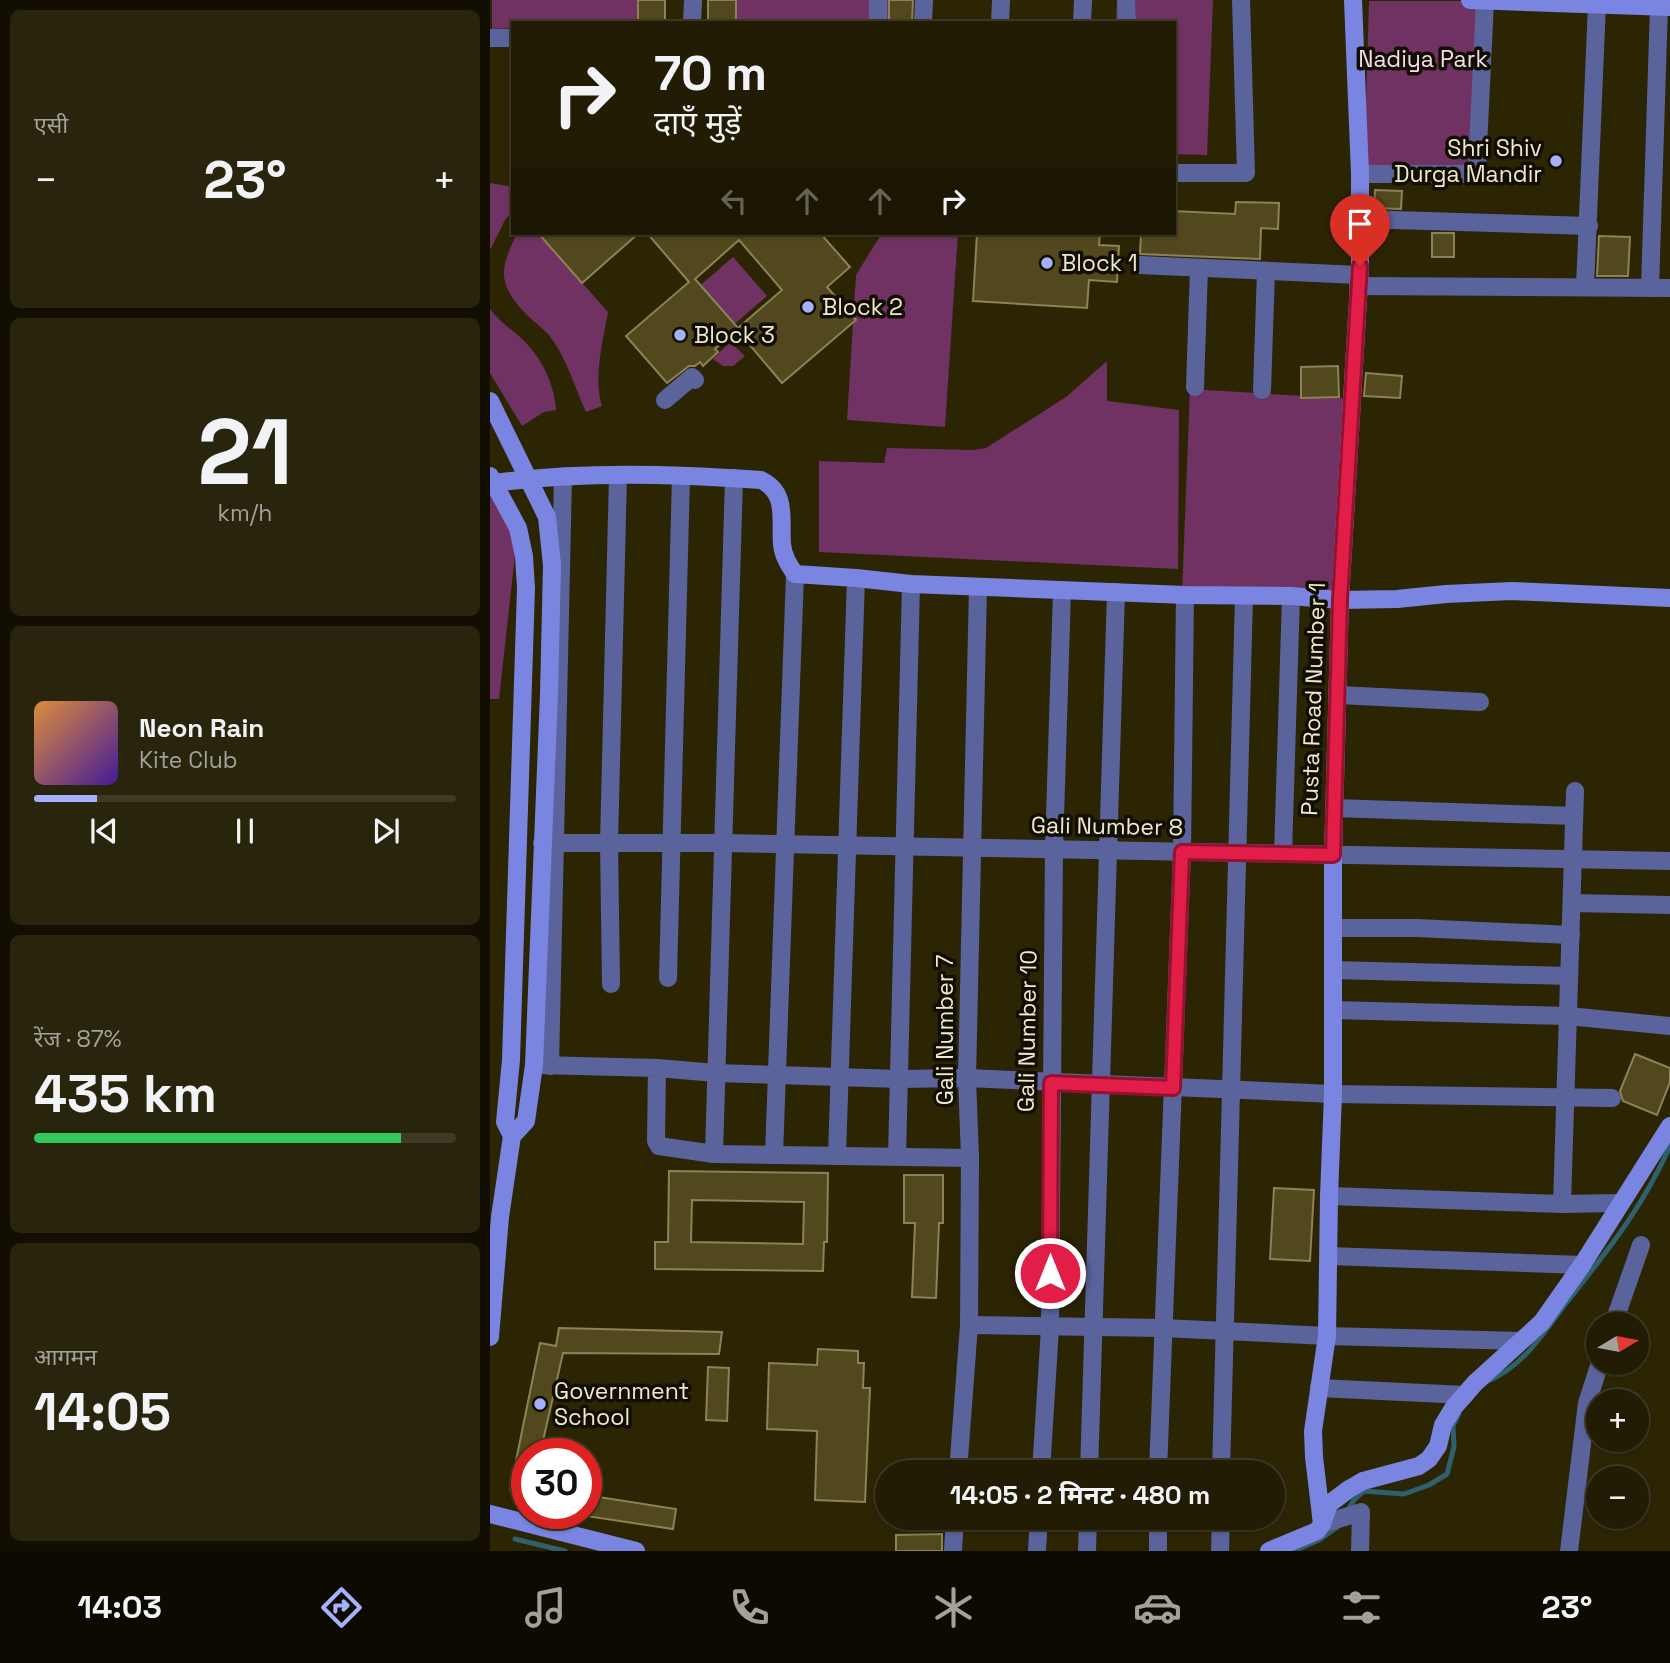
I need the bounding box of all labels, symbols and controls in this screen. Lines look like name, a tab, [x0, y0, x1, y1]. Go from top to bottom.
text: 70 m	[654, 42, 767, 104]
park label: Nadiya Park	[1358, 44, 1488, 74]
icon: right	[539, 49, 630, 140]
text: दाएँ मुड़ें	[654, 103, 741, 143]
text: एसी	[34, 110, 68, 140]
place label: Shri Shiv Durga Mandir	[1394, 133, 1542, 189]
text: 23°	[204, 147, 287, 213]
marker: Shri Shiv Durga Mandir	[1548, 153, 1564, 169]
text: −	[34, 156, 58, 204]
text: +	[432, 156, 456, 204]
icon: left	[715, 182, 753, 220]
icon: ahead	[788, 182, 826, 220]
icon: ahead	[861, 182, 899, 220]
icon: right	[934, 182, 972, 220]
pin	[1330, 194, 1390, 266]
icon: arrive	[1341, 205, 1379, 243]
place label: Block 1	[1061, 248, 1138, 278]
marker: Block 1	[1039, 255, 1055, 271]
place label: Block 2	[822, 292, 903, 322]
marker: Block 2	[800, 299, 816, 315]
place label: Block 3	[694, 320, 775, 350]
marker: Block 3	[672, 327, 688, 343]
text: 21	[197, 394, 293, 511]
text: km/h	[218, 498, 272, 528]
street label: Pusta Road Number 1	[1294, 582, 1332, 816]
text: Neon Rain	[139, 711, 264, 745]
text: Kite Club	[139, 745, 238, 775]
street label: Gali Number 8	[1031, 810, 1183, 842]
icon: previous	[85, 812, 123, 850]
icon: pause	[226, 812, 264, 850]
icon: next	[367, 812, 405, 850]
street label: Gali Number 10	[1011, 950, 1043, 1112]
street label: Gali Number 7	[930, 955, 960, 1105]
text: रेंज · 87%	[34, 1024, 121, 1054]
text: 435 km	[34, 1061, 217, 1127]
position arrow	[1013, 1236, 1087, 1310]
north arrow	[1586, 1312, 1648, 1376]
map controls	[1586, 1312, 1649, 1529]
text: आगमन	[34, 1342, 97, 1372]
place label: Government School	[554, 1376, 689, 1432]
text: 14:05	[34, 1379, 171, 1445]
button: +	[1586, 1389, 1649, 1452]
marker: Government School	[532, 1396, 548, 1412]
speed limit sign: 30	[511, 1438, 602, 1529]
button: −	[1586, 1466, 1649, 1529]
text: 14:05 · 2 मिनट · 480 m	[950, 1478, 1210, 1512]
icon: directions	[317, 1583, 366, 1632]
icon: music	[521, 1583, 570, 1632]
icon: phone	[725, 1583, 774, 1632]
icon: climate	[929, 1583, 978, 1632]
icon: car	[1133, 1583, 1182, 1632]
icon: filters	[1337, 1583, 1386, 1632]
text: 14:03	[78, 1587, 162, 1627]
text: 23°	[1541, 1587, 1592, 1627]

